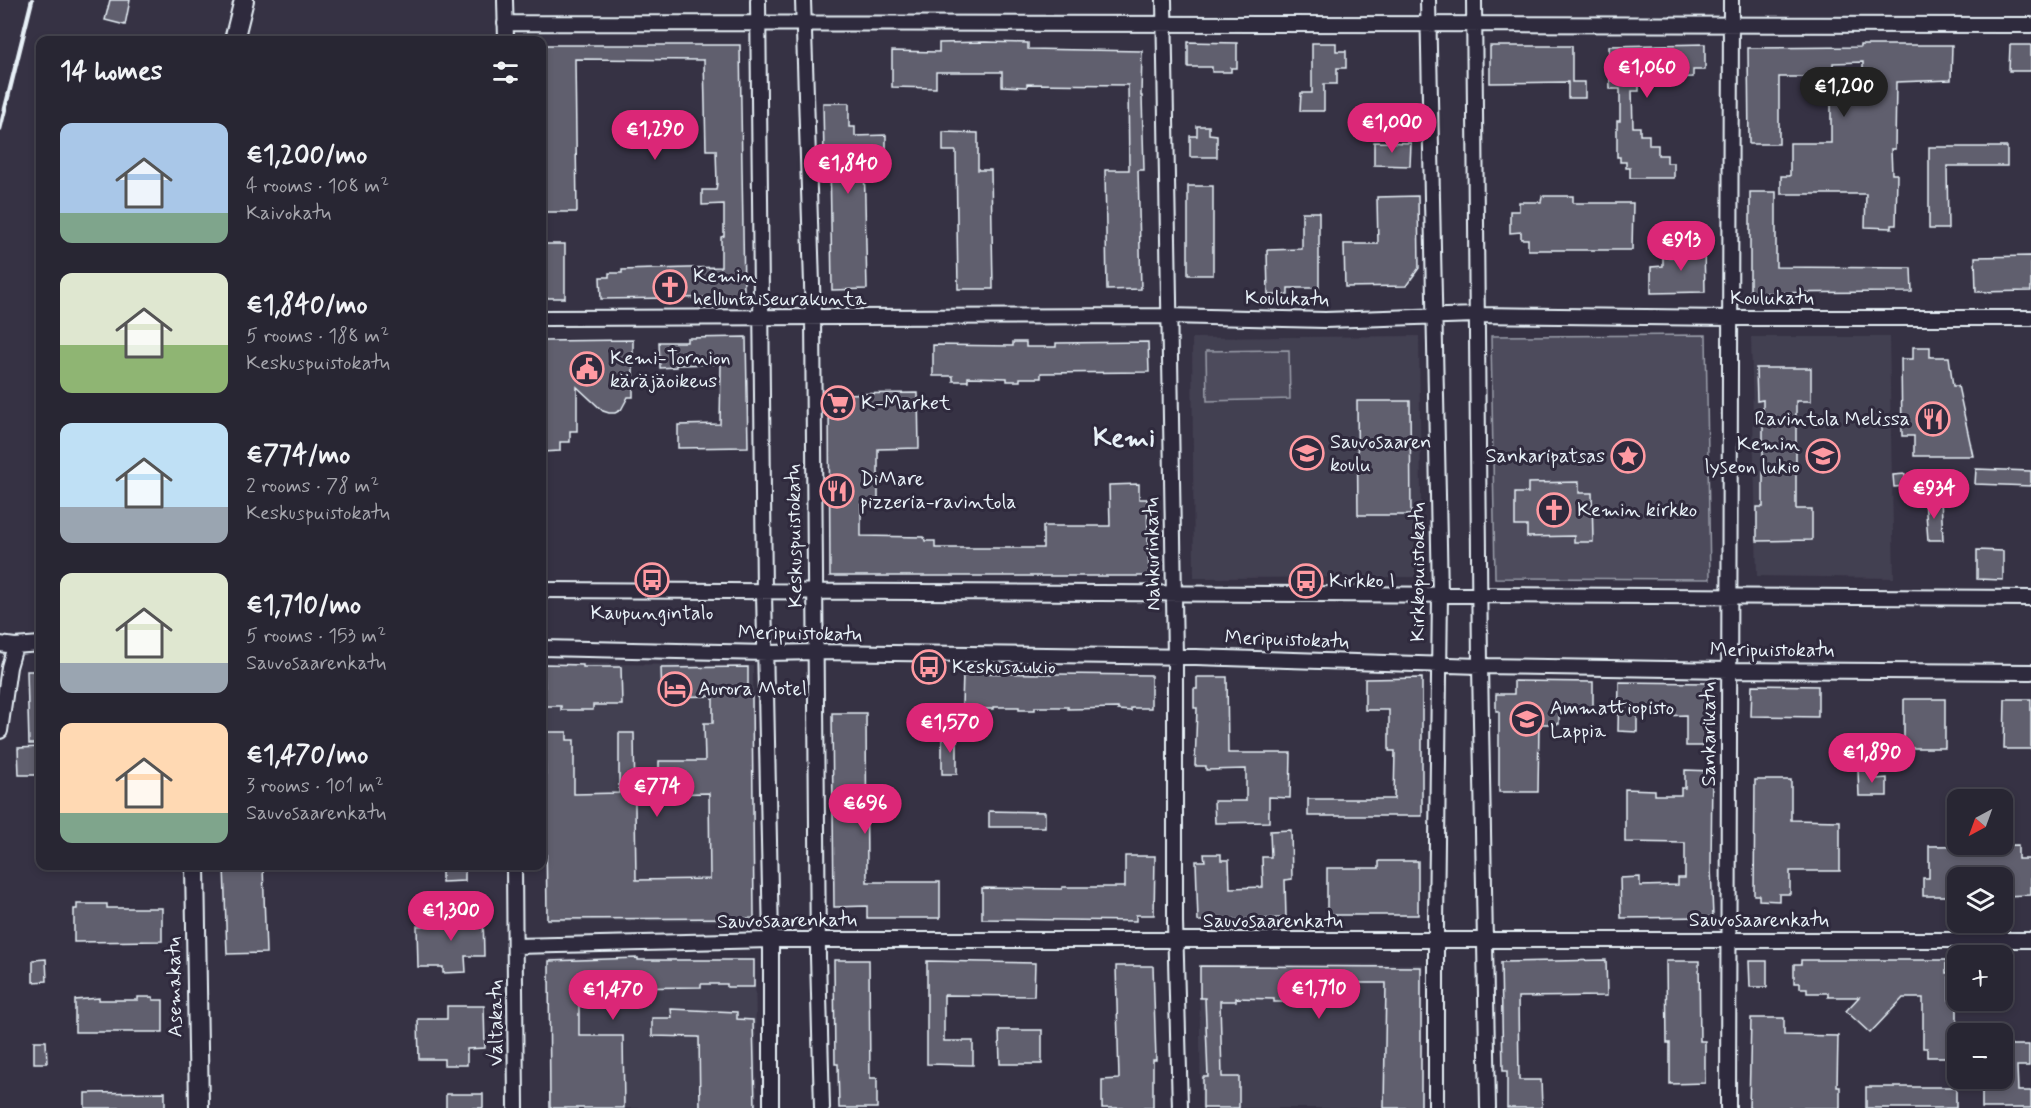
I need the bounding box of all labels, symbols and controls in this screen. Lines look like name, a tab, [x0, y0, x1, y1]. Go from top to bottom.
pin: €1,060	[1598, 48, 1696, 99]
text: €1,060	[1618, 54, 1676, 81]
text: 14 homes	[60, 55, 162, 89]
icon: filters	[489, 56, 522, 89]
pin: €1,200	[1795, 67, 1893, 118]
text: €1,200	[1814, 73, 1874, 100]
pin: €1,000	[1343, 103, 1441, 154]
text: €1,000	[1361, 109, 1423, 136]
pin: €1,290	[606, 110, 704, 161]
text: €1,290	[626, 116, 684, 143]
text: €1,200/mo	[246, 139, 367, 173]
pin: €1,840	[799, 144, 897, 195]
icon: home	[108, 147, 180, 219]
text: €1,840	[818, 150, 878, 177]
text: 4 rooms · 108 m²	[246, 173, 389, 200]
text: Kaivokatu	[246, 200, 331, 227]
pin: €913	[1645, 221, 1717, 272]
text: €913	[1661, 227, 1701, 254]
place label: Kemin helluntaiseurakunta	[693, 263, 868, 313]
church icon: Kemin helluntaiseurakunta	[652, 269, 688, 305]
street label: Koulukatu	[1245, 285, 1329, 313]
street label: Koulukatu	[1730, 285, 1814, 312]
text: €1,840/mo	[246, 289, 368, 323]
icon: home	[108, 297, 180, 369]
text: 5 rooms · 188 m²	[246, 323, 389, 350]
place label: Kemi-Tornion käräjäoikeus	[610, 345, 731, 395]
text: Keskuspuistokatu	[246, 350, 390, 377]
public building icon: Kemi-Tornion käräjäoikeus	[569, 351, 605, 387]
supermarket icon: K-Market	[820, 385, 856, 421]
place label: K-Market	[861, 390, 951, 417]
restaurant icon: Ravintola Melissa	[1915, 401, 1951, 437]
place label: Ravintola Melissa	[1755, 406, 1910, 433]
district label: Kemi	[1093, 422, 1155, 456]
place label: Sauvosaaren koulu	[1330, 429, 1432, 479]
place label: Kemin lyseon lukio	[1705, 431, 1800, 481]
school or university icon: Sauvosaaren koulu	[1289, 435, 1325, 471]
place icon: Sankaripatsas	[1610, 438, 1646, 474]
school or university icon: Kemin lyseon lukio	[1805, 438, 1841, 474]
text: €774/mo	[246, 439, 350, 473]
place label: Sankaripatsas	[1486, 443, 1605, 470]
icon: home	[108, 447, 180, 519]
street label: Keskuspuistokatu	[780, 464, 810, 608]
place label: DiMare pizzeria-ravintola	[860, 466, 1017, 516]
pin: €934	[1898, 469, 1970, 520]
text: 2 rooms · 78 m²	[246, 473, 379, 500]
restaurant icon: DiMare pizzeria-ravintola	[819, 473, 855, 509]
text: €934	[1912, 475, 1956, 502]
church icon: Kemin kirkko	[1536, 492, 1572, 528]
street label: Nahkurinkatu	[1139, 497, 1167, 611]
place label: Kemin kirkko	[1577, 497, 1697, 524]
text: Keskuspuistokatu	[246, 500, 390, 527]
street label: Kirkkopuistokatu	[1405, 502, 1432, 642]
bus stop icon: Kaupungintalo	[634, 562, 670, 598]
bus stop icon: Kirkko I	[1288, 563, 1324, 599]
place label: Kirkko I	[1329, 568, 1395, 595]
text: €1,710/mo	[246, 589, 361, 623]
icon: home	[108, 597, 180, 669]
place label: Kaupungintalo	[591, 600, 713, 627]
street label: Meripuistokatu	[738, 619, 862, 649]
text: 5 rooms · 153 m²	[246, 623, 386, 650]
street label: Meripuistokatu	[1224, 624, 1350, 656]
street label: Meripuistokatu	[1710, 637, 1834, 664]
bus stop icon: Keskusaukio	[911, 649, 947, 685]
text: Sauvosaarenkatu	[246, 650, 386, 677]
place label: Keskusaukio	[952, 654, 1056, 681]
hotel icon: Aurora Motel	[657, 671, 693, 707]
place label: Aurora Motel	[698, 676, 807, 703]
street label: Sankarikatu	[1696, 682, 1723, 786]
place label: Ammattiopisto Lappia	[1550, 695, 1674, 745]
school or university icon: Ammattiopisto Lappia	[1509, 701, 1545, 737]
pin: €1,570	[901, 703, 999, 754]
text: €1,570	[920, 709, 980, 736]
pin: €1,890	[1823, 733, 1921, 784]
text: €1,470/mo	[246, 739, 368, 773]
text: €1,890	[1842, 739, 1902, 766]
icon: home	[108, 747, 180, 819]
pin: €774	[621, 767, 693, 818]
text: 3 rooms · 101 m²	[246, 773, 384, 800]
text: €774	[633, 773, 681, 800]
pin: €696	[829, 784, 901, 835]
north arrow	[1947, 789, 2013, 855]
map controls	[1947, 789, 2013, 1089]
text: €696	[843, 790, 887, 817]
text: Sauvosaarenkatu	[246, 800, 386, 827]
button: layers	[1947, 867, 2013, 933]
pin: €1,300	[402, 891, 500, 942]
text: €1,300	[422, 897, 480, 924]
street label: Sauvosaarenkatu	[717, 906, 857, 936]
street label: Sauvosaarenkatu	[1689, 907, 1829, 934]
street label: Sauvosaarenkatu	[1203, 908, 1343, 935]
street label: Asemakatu	[161, 936, 189, 1038]
button: +	[1947, 945, 2013, 1011]
pin: €1,710	[1270, 969, 1368, 1020]
pin: €1,470	[564, 970, 662, 1021]
text: €1,710	[1291, 975, 1347, 1002]
text: €1,470	[583, 976, 643, 1003]
street label: Valtakatu	[483, 980, 510, 1066]
button: −	[1947, 1023, 2013, 1089]

